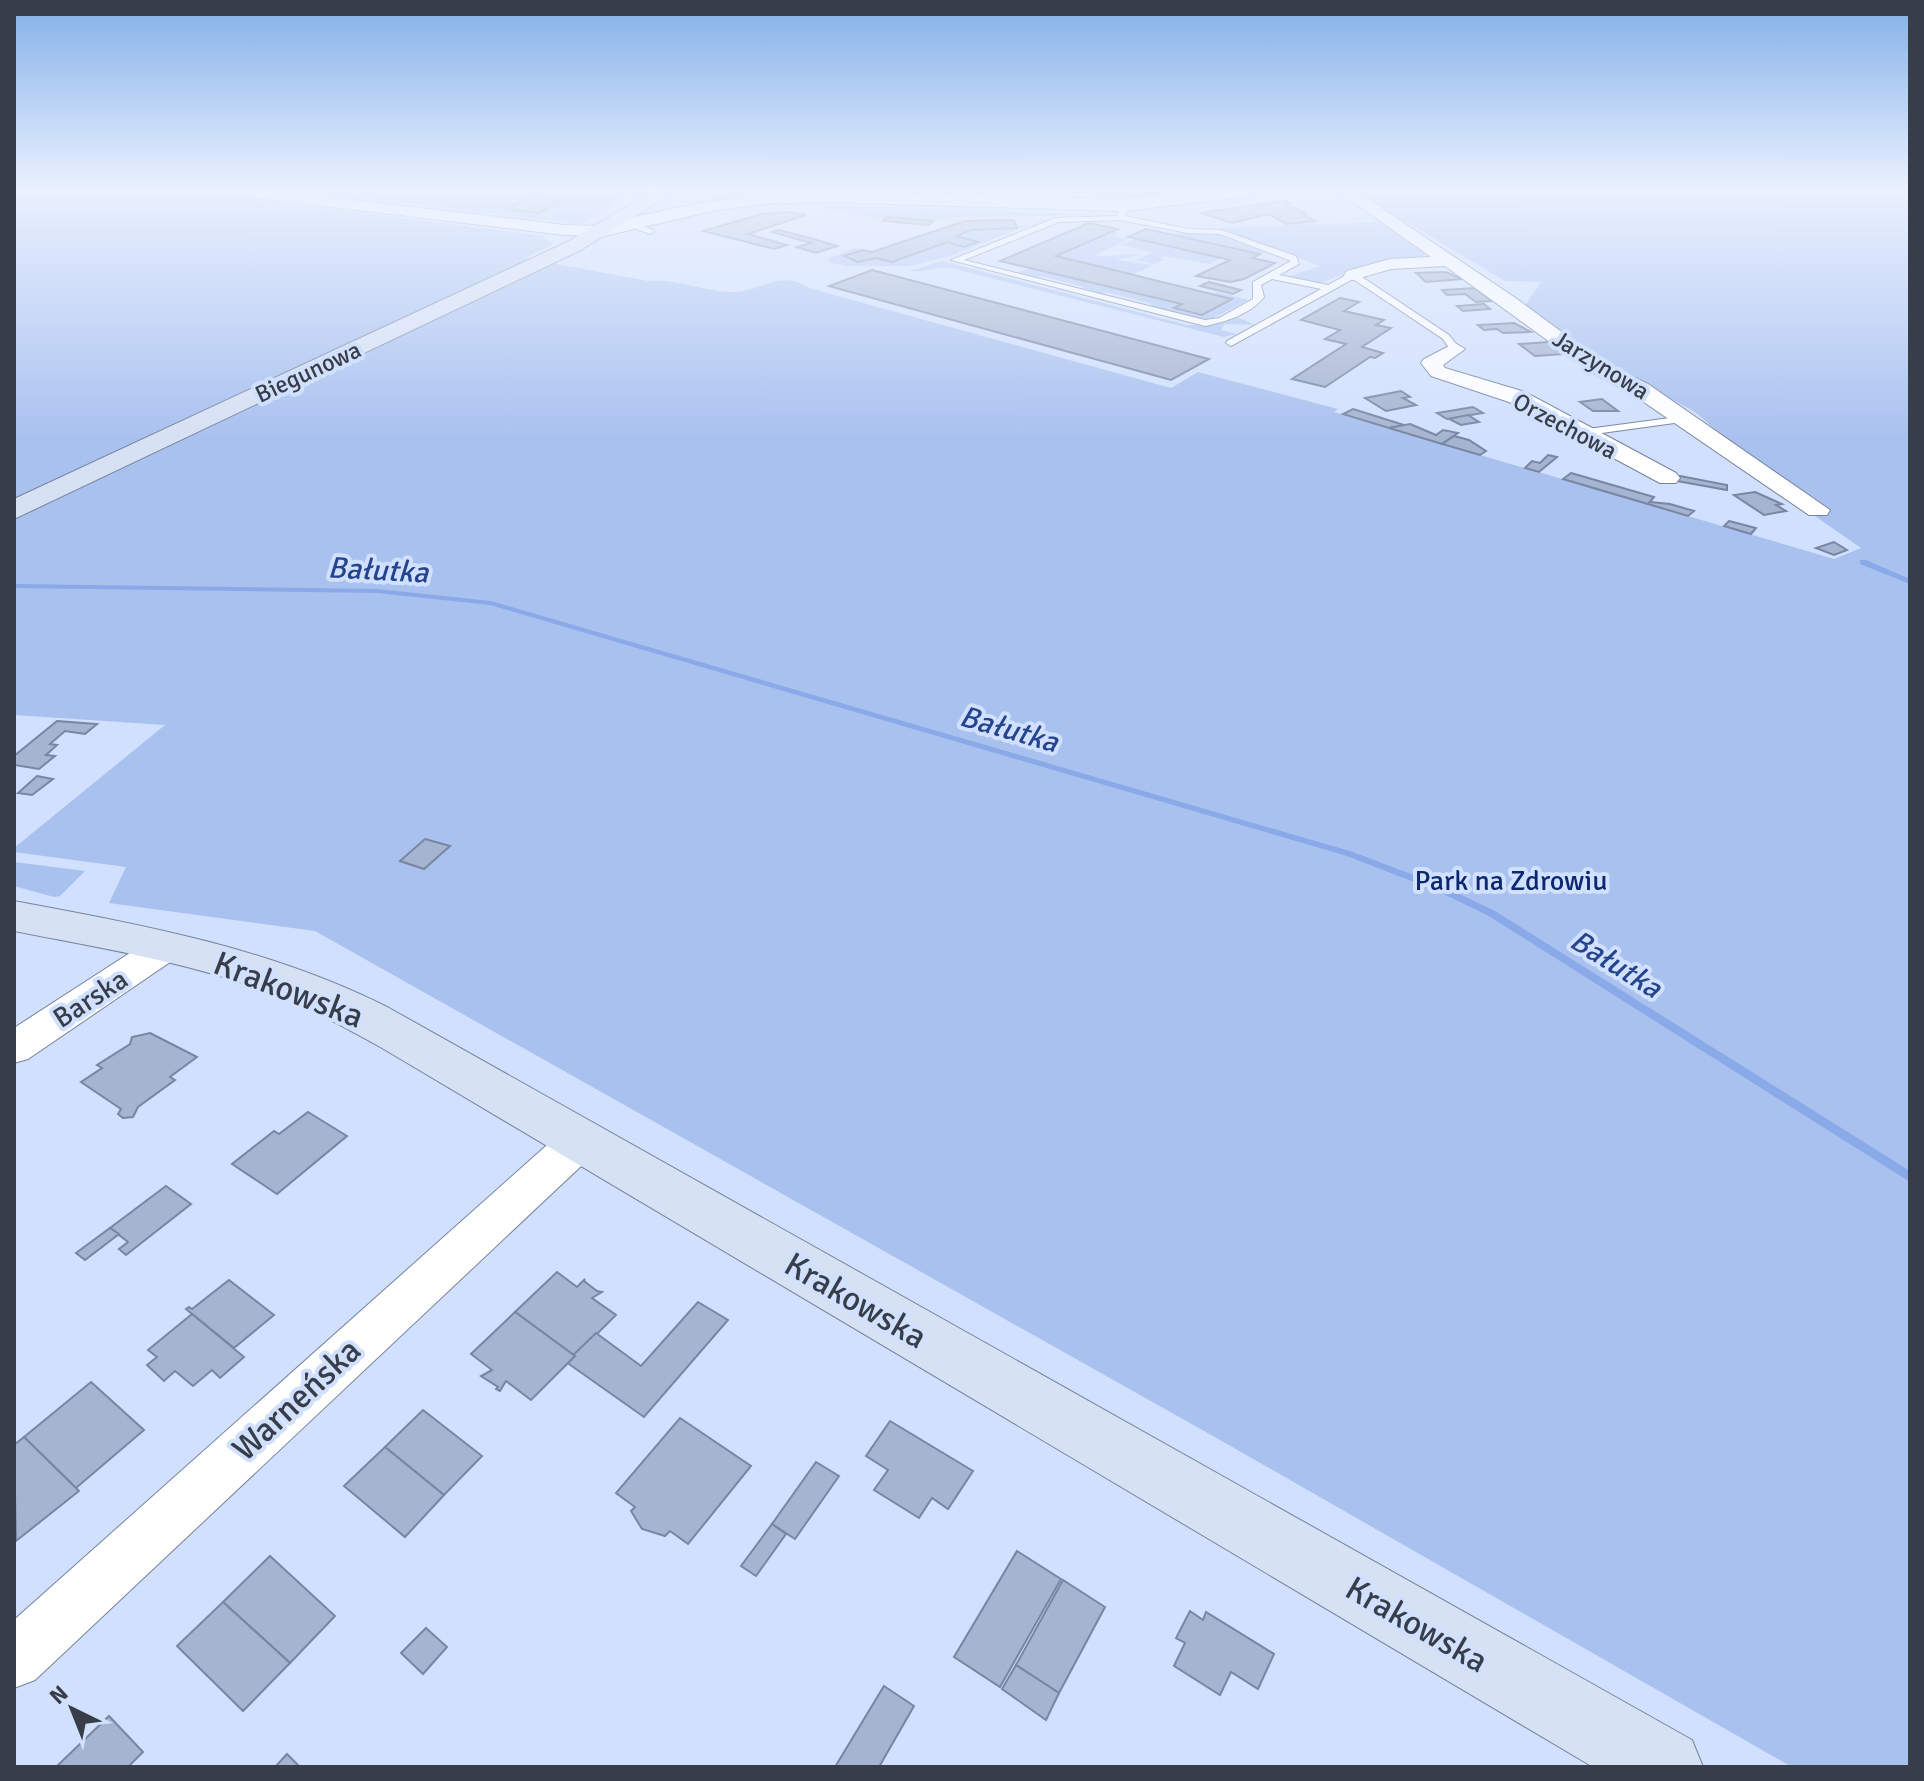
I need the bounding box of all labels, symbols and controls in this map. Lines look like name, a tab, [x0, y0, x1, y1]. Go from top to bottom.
street label: Jarzynowa	[1547, 324, 1655, 406]
street label: Biegunowa	[250, 334, 366, 410]
street label: Orzechowa	[1508, 386, 1622, 466]
water label: Bałutka	[327, 549, 430, 592]
water label: Bałutka	[955, 698, 1063, 761]
park label: Park na Zdrowiu	[1414, 864, 1608, 898]
water label: Bałutka	[1563, 922, 1669, 1007]
street label: Krakowska	[208, 942, 370, 1038]
street label: Barska	[47, 962, 134, 1035]
street label: Krakowska	[777, 1243, 934, 1358]
street label: Warneńska	[224, 1330, 370, 1470]
street label: Krakowska	[1338, 1567, 1495, 1682]
north arrow	[32, 1669, 112, 1749]
text: N	[44, 1680, 74, 1710]

